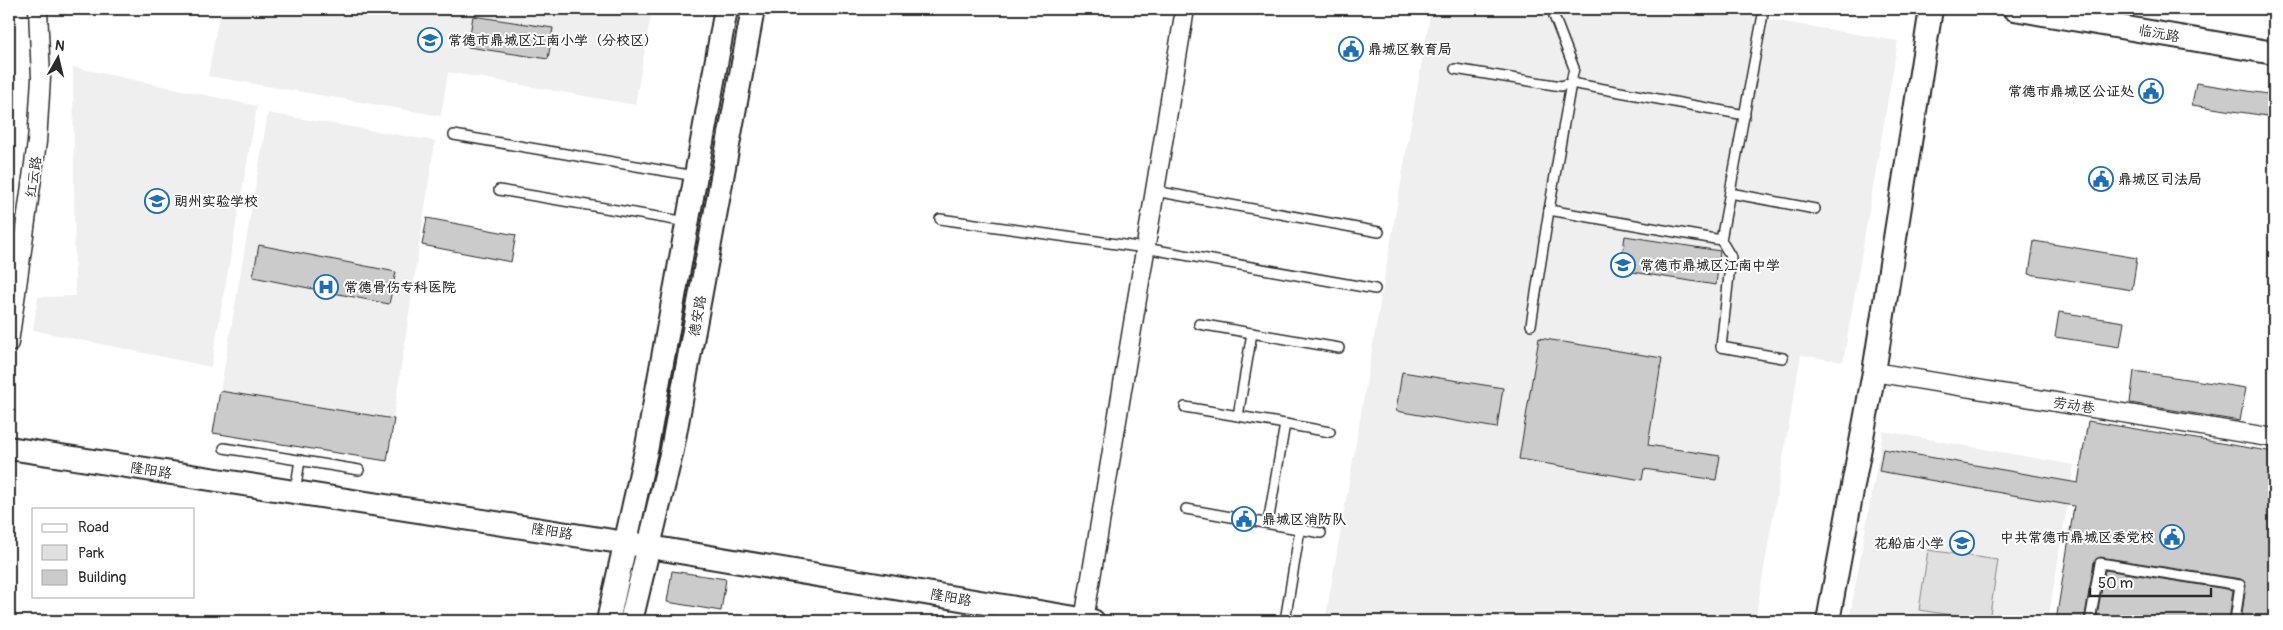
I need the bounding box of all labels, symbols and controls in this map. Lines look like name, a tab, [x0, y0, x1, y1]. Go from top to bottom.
street label: 临沅路	[2137, 21, 2181, 46]
school or university icon: 常德市鼎城区江南小学（分校区）	[417, 27, 443, 53]
north arrow	[32, 32, 82, 82]
place label: 常德市鼎城区江南小学（分校区）	[448, 32, 658, 49]
public building icon: 鼎城区教育局	[1338, 36, 1364, 62]
text: N	[54, 37, 66, 55]
place label: 鼎城区教育局	[1368, 41, 1452, 58]
public building icon: 常德市鼎城区公证处	[2138, 78, 2164, 104]
place label: 常德市鼎城区公证处	[2008, 83, 2134, 100]
street label: 红云路	[22, 155, 45, 199]
public building icon: 鼎城区司法局	[2088, 166, 2114, 192]
place label: 鼎城区司法局	[2118, 171, 2202, 188]
school or university icon: 朗州实验学校	[144, 188, 170, 214]
place label: 朗州实验学校	[174, 193, 258, 210]
school or university icon: 常德市鼎城区江南中学	[1610, 252, 1636, 278]
place label: 常德市鼎城区江南中学	[1640, 257, 1780, 274]
hospital icon: 常德骨伤专科医院	[313, 274, 339, 300]
place label: 常德骨伤专科医院	[344, 279, 456, 296]
street label: 德安路	[685, 294, 710, 338]
street label: 劳动巷	[2052, 394, 2097, 417]
street label: 隆阳路	[129, 459, 173, 482]
public building icon: 鼎城区消防队	[1231, 506, 1257, 532]
legend	[32, 508, 195, 598]
place label: 鼎城区消防队	[1262, 511, 1346, 528]
text: Road	[78, 518, 109, 537]
street label: 隆阳路	[530, 520, 574, 543]
public building icon: 中共常德市鼎城区委党校	[2159, 524, 2185, 550]
place label: 中共常德市鼎城区委党校	[2000, 529, 2154, 546]
school or university icon: 花船庙小学	[1949, 530, 1975, 556]
place label: 花船庙小学	[1874, 535, 1944, 552]
text: Park	[78, 544, 105, 563]
scale bar	[2090, 565, 2212, 597]
text: Building	[78, 568, 126, 587]
text: 50 m	[2098, 574, 2133, 593]
street label: 隆阳路	[929, 585, 973, 610]

